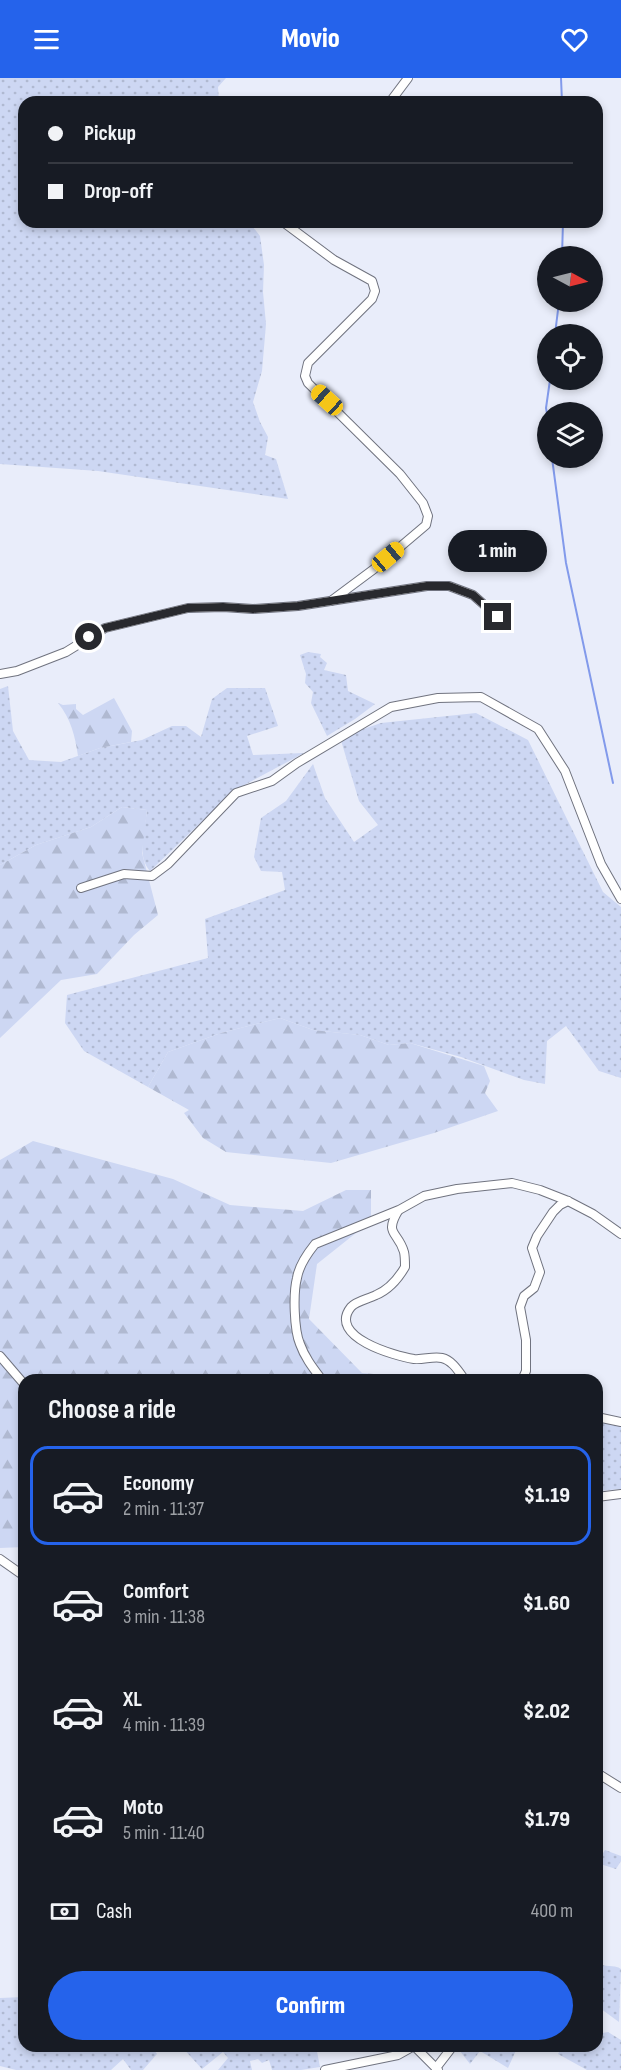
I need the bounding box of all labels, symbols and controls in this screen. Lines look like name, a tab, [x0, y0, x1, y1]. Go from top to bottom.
icon: menu	[30, 23, 63, 56]
text: Movio	[281, 23, 340, 55]
icon: heart	[558, 23, 591, 56]
text: Pickup	[84, 120, 136, 147]
text: Drop-off	[84, 178, 153, 205]
north arrow	[537, 246, 603, 312]
map controls	[537, 246, 603, 468]
button: locate	[537, 324, 603, 390]
car	[308, 381, 346, 419]
button: layers	[537, 402, 603, 468]
callout: 1 min	[448, 530, 548, 572]
car	[368, 539, 408, 575]
text: 1 min	[478, 539, 517, 563]
route end	[484, 603, 511, 630]
route start	[75, 623, 102, 650]
text: Choose a ride	[48, 1394, 176, 1426]
icon: car	[51, 1469, 105, 1523]
text: Economy	[123, 1470, 194, 1497]
text: $1.19	[524, 1482, 570, 1509]
text: 2 min · 11:37	[123, 1497, 204, 1521]
icon: car	[51, 1577, 105, 1631]
text: Comfort	[123, 1578, 189, 1605]
text: $1.60	[523, 1590, 570, 1617]
text: 3 min · 11:38	[123, 1605, 205, 1629]
icon: car	[51, 1685, 105, 1739]
text: XL	[123, 1686, 142, 1713]
text: $2.02	[523, 1698, 570, 1725]
text: 4 min · 11:39	[123, 1713, 205, 1737]
icon: car	[51, 1793, 105, 1847]
text: Moto	[123, 1794, 163, 1821]
text: $1.79	[524, 1806, 570, 1833]
text: 5 min · 11:40	[123, 1821, 205, 1845]
icon: cash	[48, 1895, 81, 1928]
text: Cash	[96, 1898, 132, 1925]
text: 400 m	[531, 1899, 573, 1923]
button: Confirm	[48, 1971, 573, 2040]

